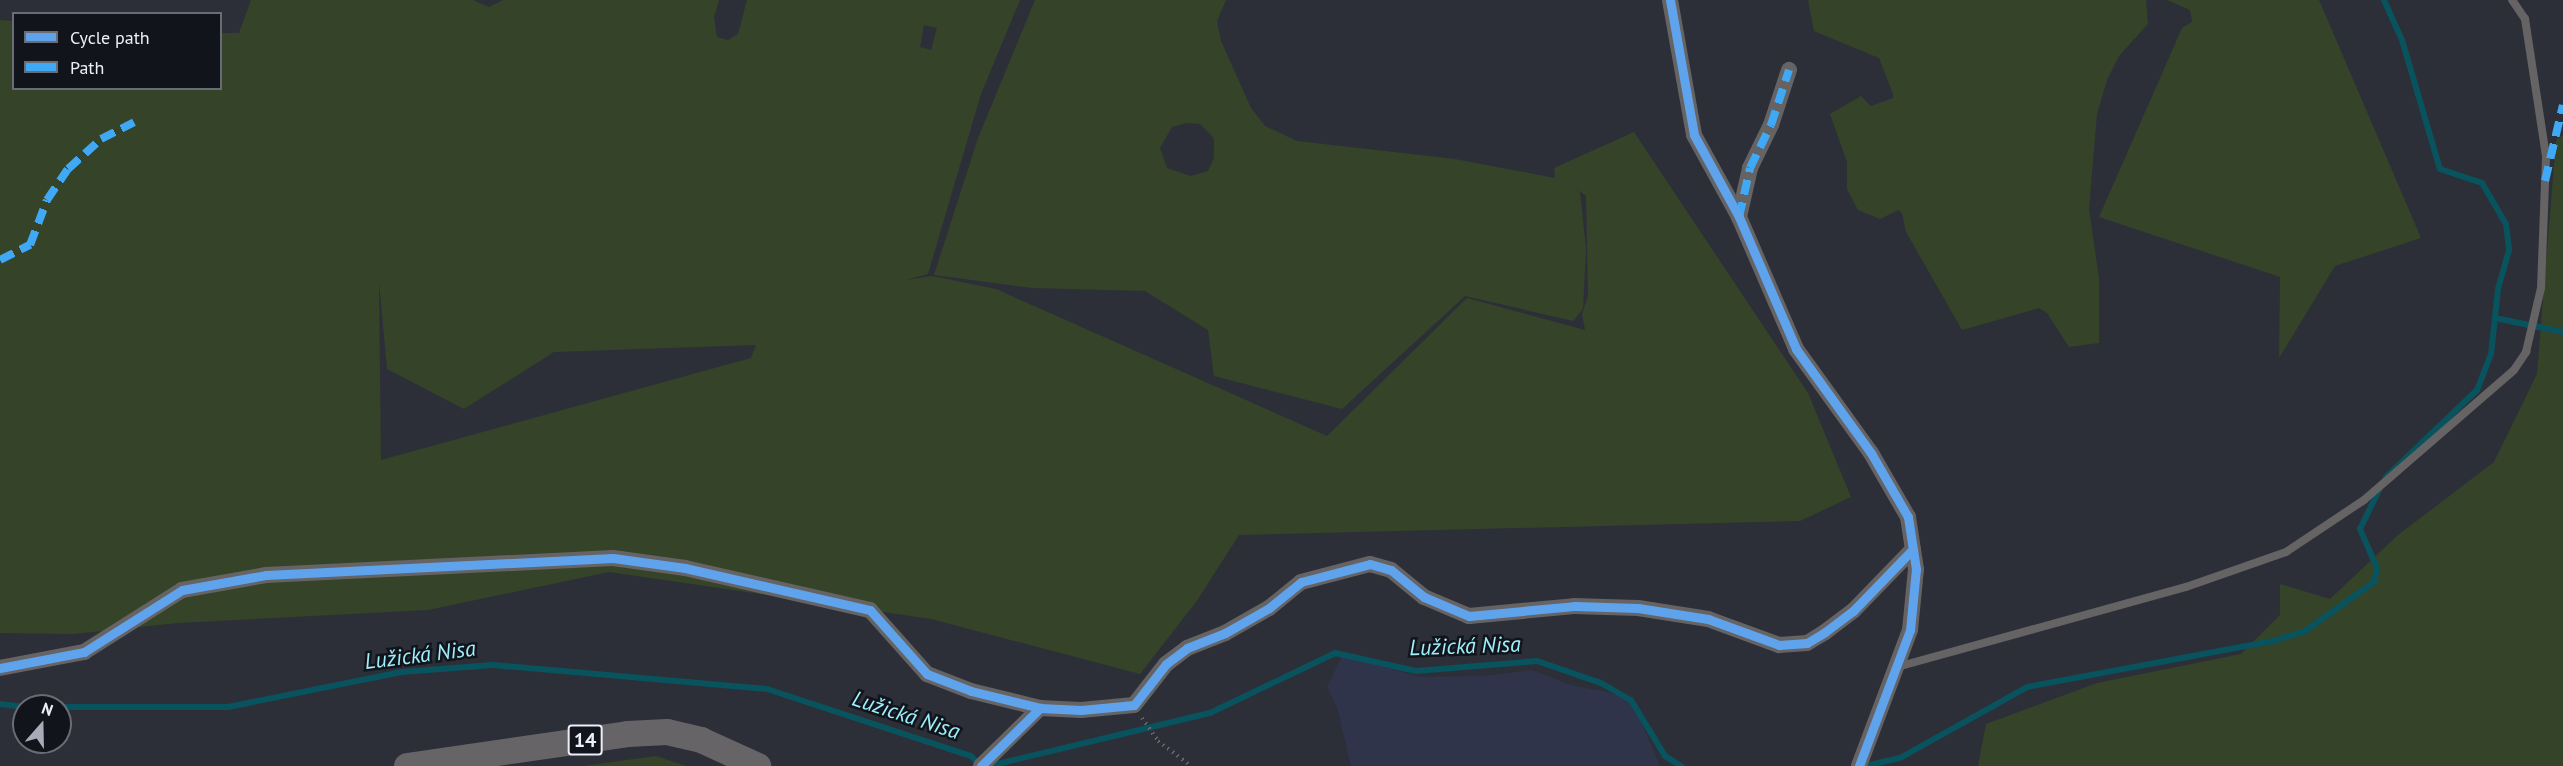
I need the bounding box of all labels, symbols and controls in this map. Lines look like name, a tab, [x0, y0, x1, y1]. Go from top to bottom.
legend	[12, 12, 222, 90]
text: Cycle path	[70, 26, 150, 49]
text: Path	[70, 56, 104, 79]
water label: Lužická Nisa	[1409, 631, 1521, 661]
water label: Lužická Nisa	[363, 635, 477, 675]
water label: Lužická Nisa	[849, 685, 963, 745]
north arrow	[12, 694, 72, 754]
text: N	[39, 698, 56, 720]
road number: 14	[567, 723, 603, 757]

